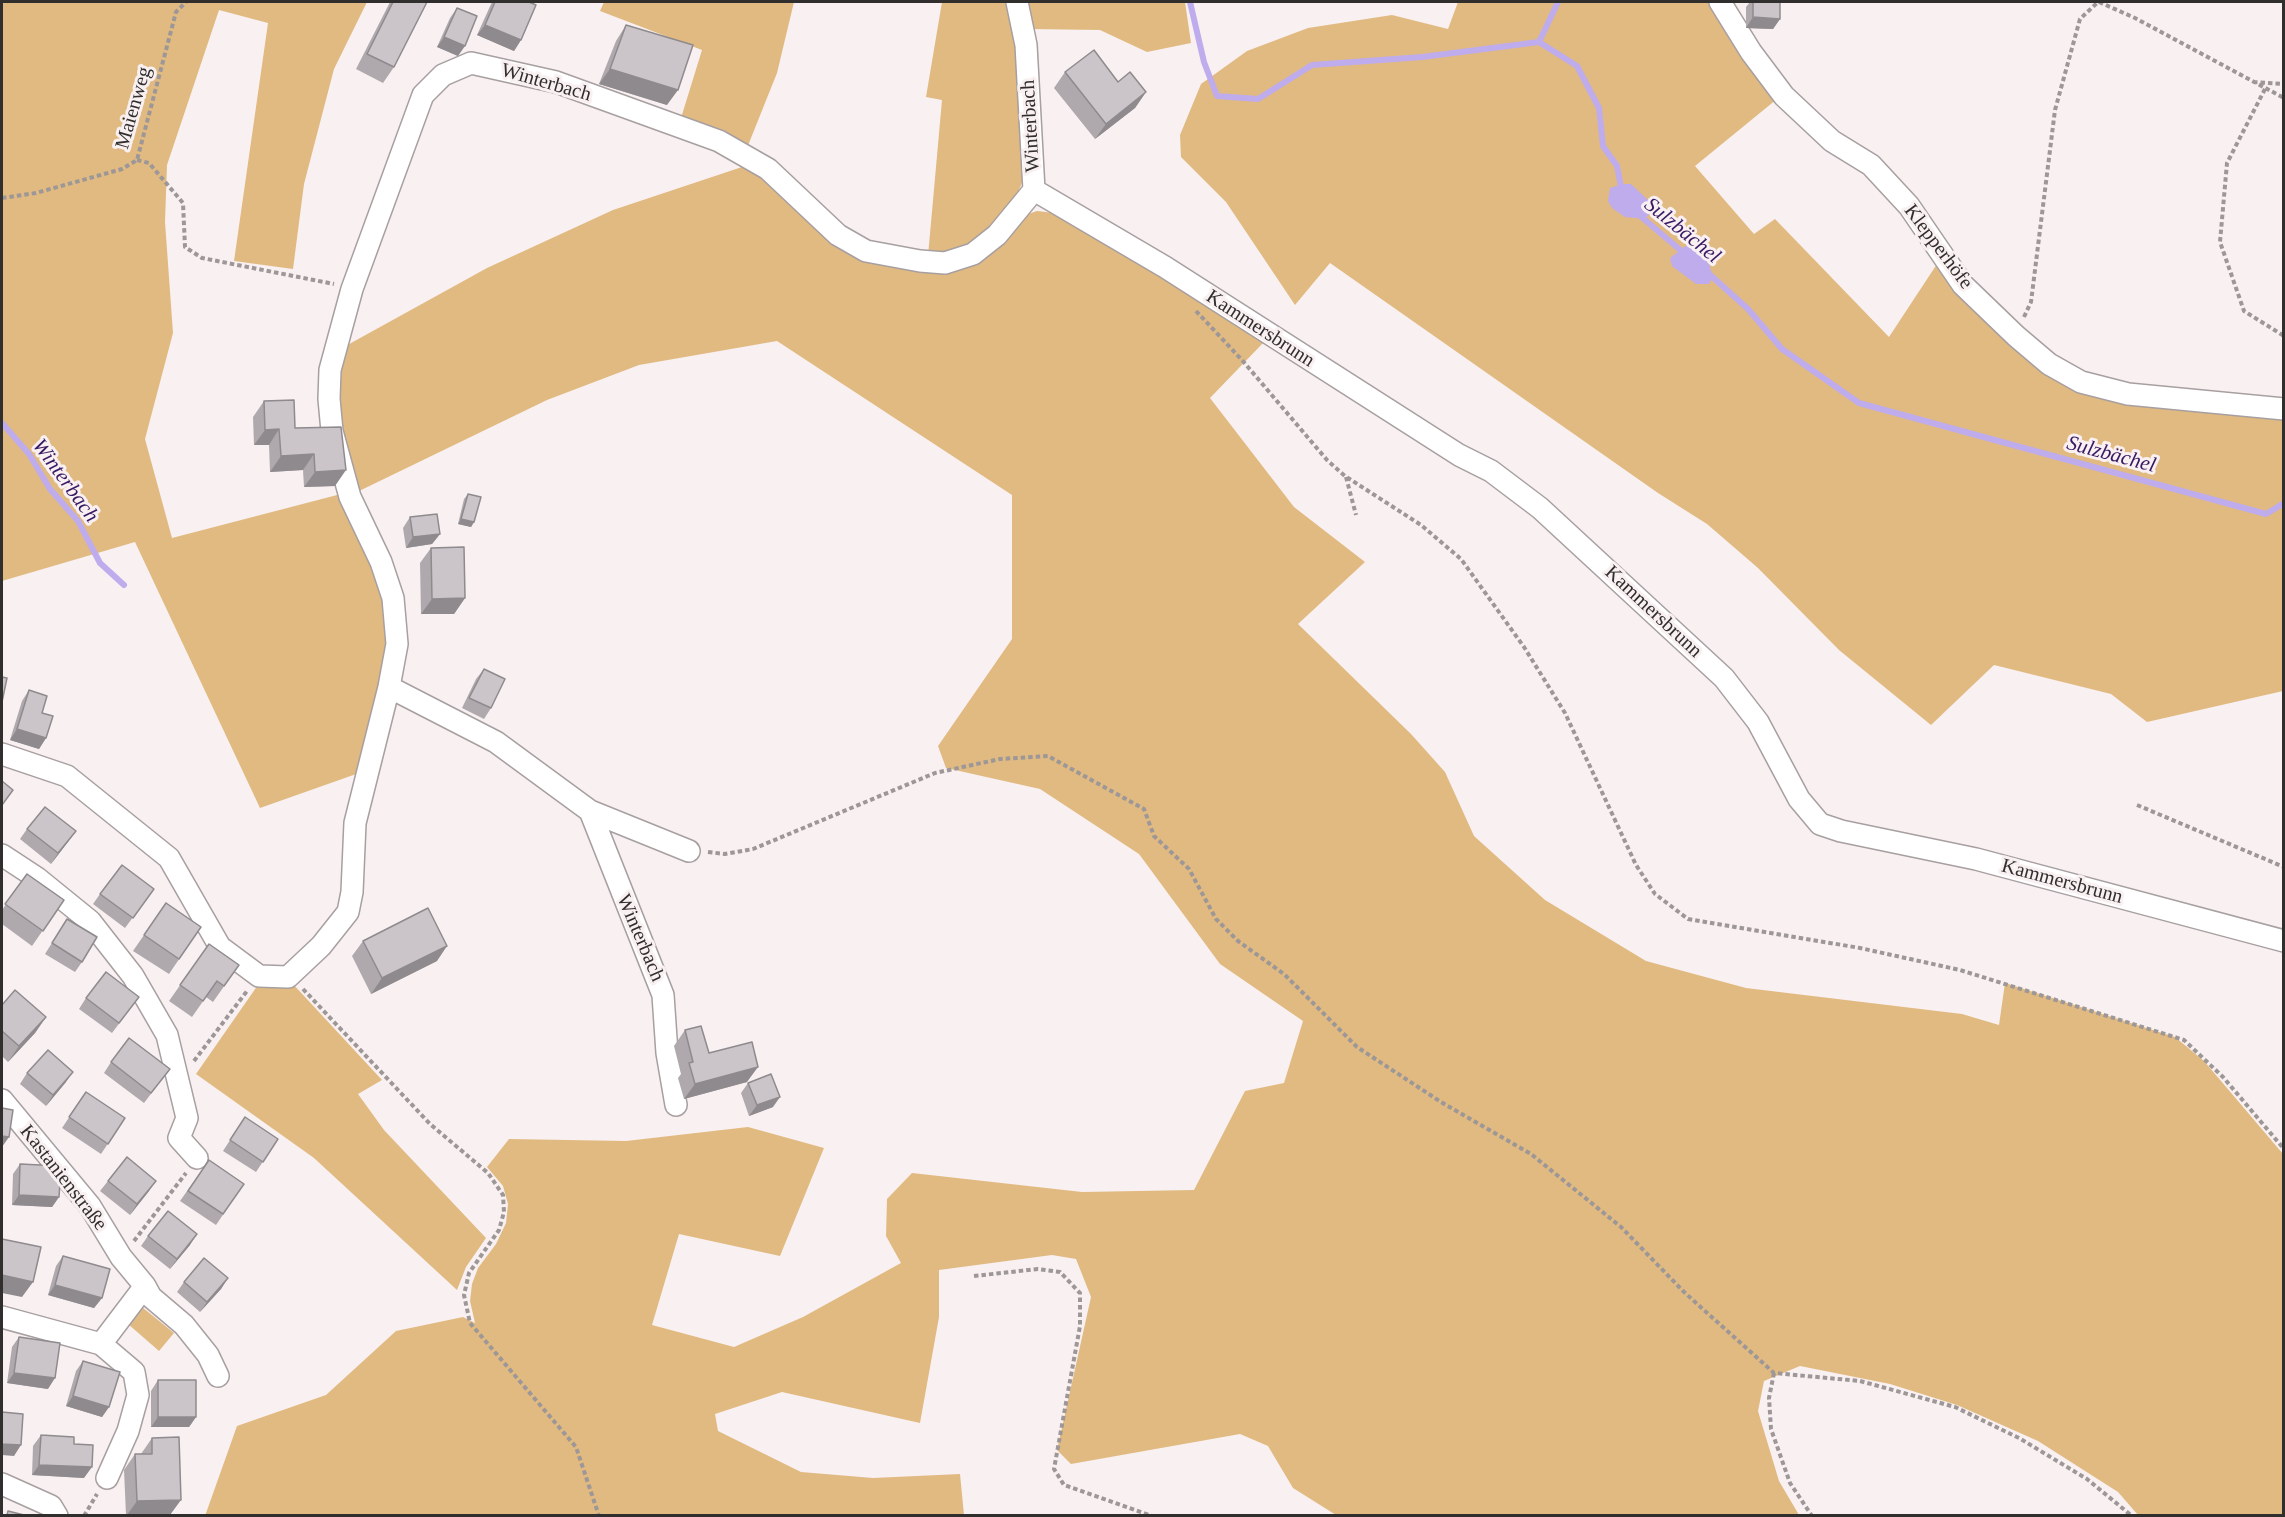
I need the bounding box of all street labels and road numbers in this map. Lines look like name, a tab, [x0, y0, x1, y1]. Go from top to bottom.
street label: Winterbach	[498, 59, 594, 107]
street label: Maienweg	[111, 64, 157, 152]
street label: Winterbach	[1017, 79, 1045, 173]
street label: Klepperhöfe	[1898, 200, 1978, 294]
street label: Kammersbrunn	[1201, 285, 1319, 373]
street label: Kammersbrunn	[1599, 561, 1707, 663]
street label: Kammersbrunn	[1999, 854, 2125, 910]
street label: Winterbach	[611, 891, 669, 985]
street label: Kastanienstraße	[14, 1120, 112, 1236]

